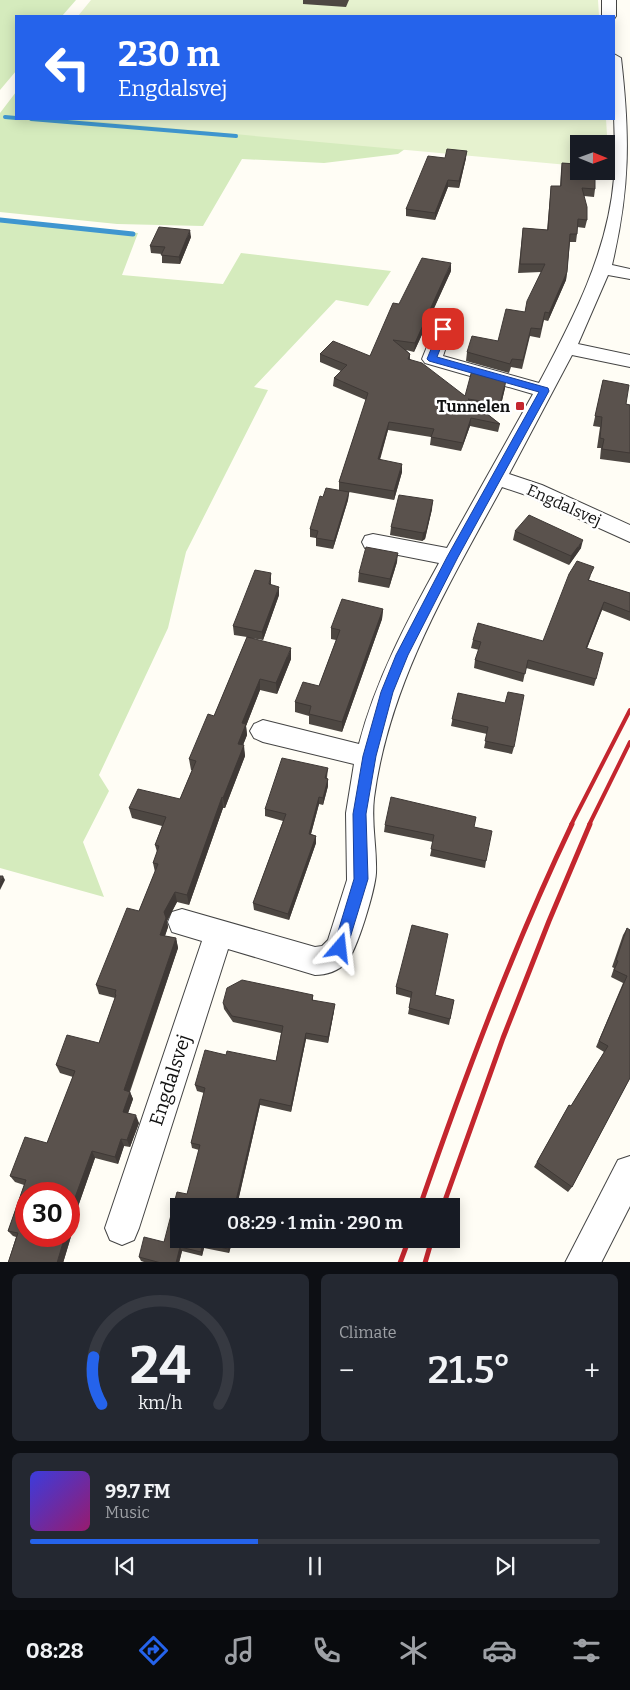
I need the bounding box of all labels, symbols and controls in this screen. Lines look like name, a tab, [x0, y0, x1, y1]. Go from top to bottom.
text: 230 m	[118, 33, 220, 75]
icon: left	[35, 35, 100, 100]
text: Engdalsvej	[118, 75, 227, 102]
north arrow	[570, 135, 615, 180]
map controls	[570, 135, 615, 180]
pin	[422, 308, 464, 350]
icon: arrive	[429, 315, 457, 343]
place label: Tunnelen	[437, 397, 511, 416]
marker: Tunnelen	[514, 400, 526, 412]
street label: Engdalsvej	[524, 480, 604, 530]
position arrow	[313, 921, 365, 973]
street label: Engdalsvej	[144, 1031, 196, 1129]
speed limit sign: 30	[15, 1182, 80, 1247]
text: 08:29 · 1 min · 290 m	[227, 1211, 403, 1234]
text: Climate	[339, 1323, 397, 1342]
text: 24	[130, 1334, 191, 1397]
text: 21.5°	[428, 1347, 511, 1393]
text: −	[339, 1354, 354, 1387]
text: +	[584, 1354, 600, 1387]
text: km/h	[138, 1392, 183, 1414]
text: 99.7 FM	[105, 1480, 170, 1503]
text: Music	[105, 1503, 150, 1522]
icon: previous	[111, 1552, 139, 1580]
icon: pause	[301, 1552, 329, 1580]
icon: next	[491, 1552, 519, 1580]
icon: directions	[136, 1633, 171, 1668]
icon: music	[222, 1633, 257, 1668]
icon: phone	[309, 1633, 344, 1668]
icon: climate	[396, 1633, 431, 1668]
icon: car	[482, 1633, 517, 1668]
icon: filters	[569, 1633, 604, 1668]
text: 08:28	[26, 1637, 84, 1664]

